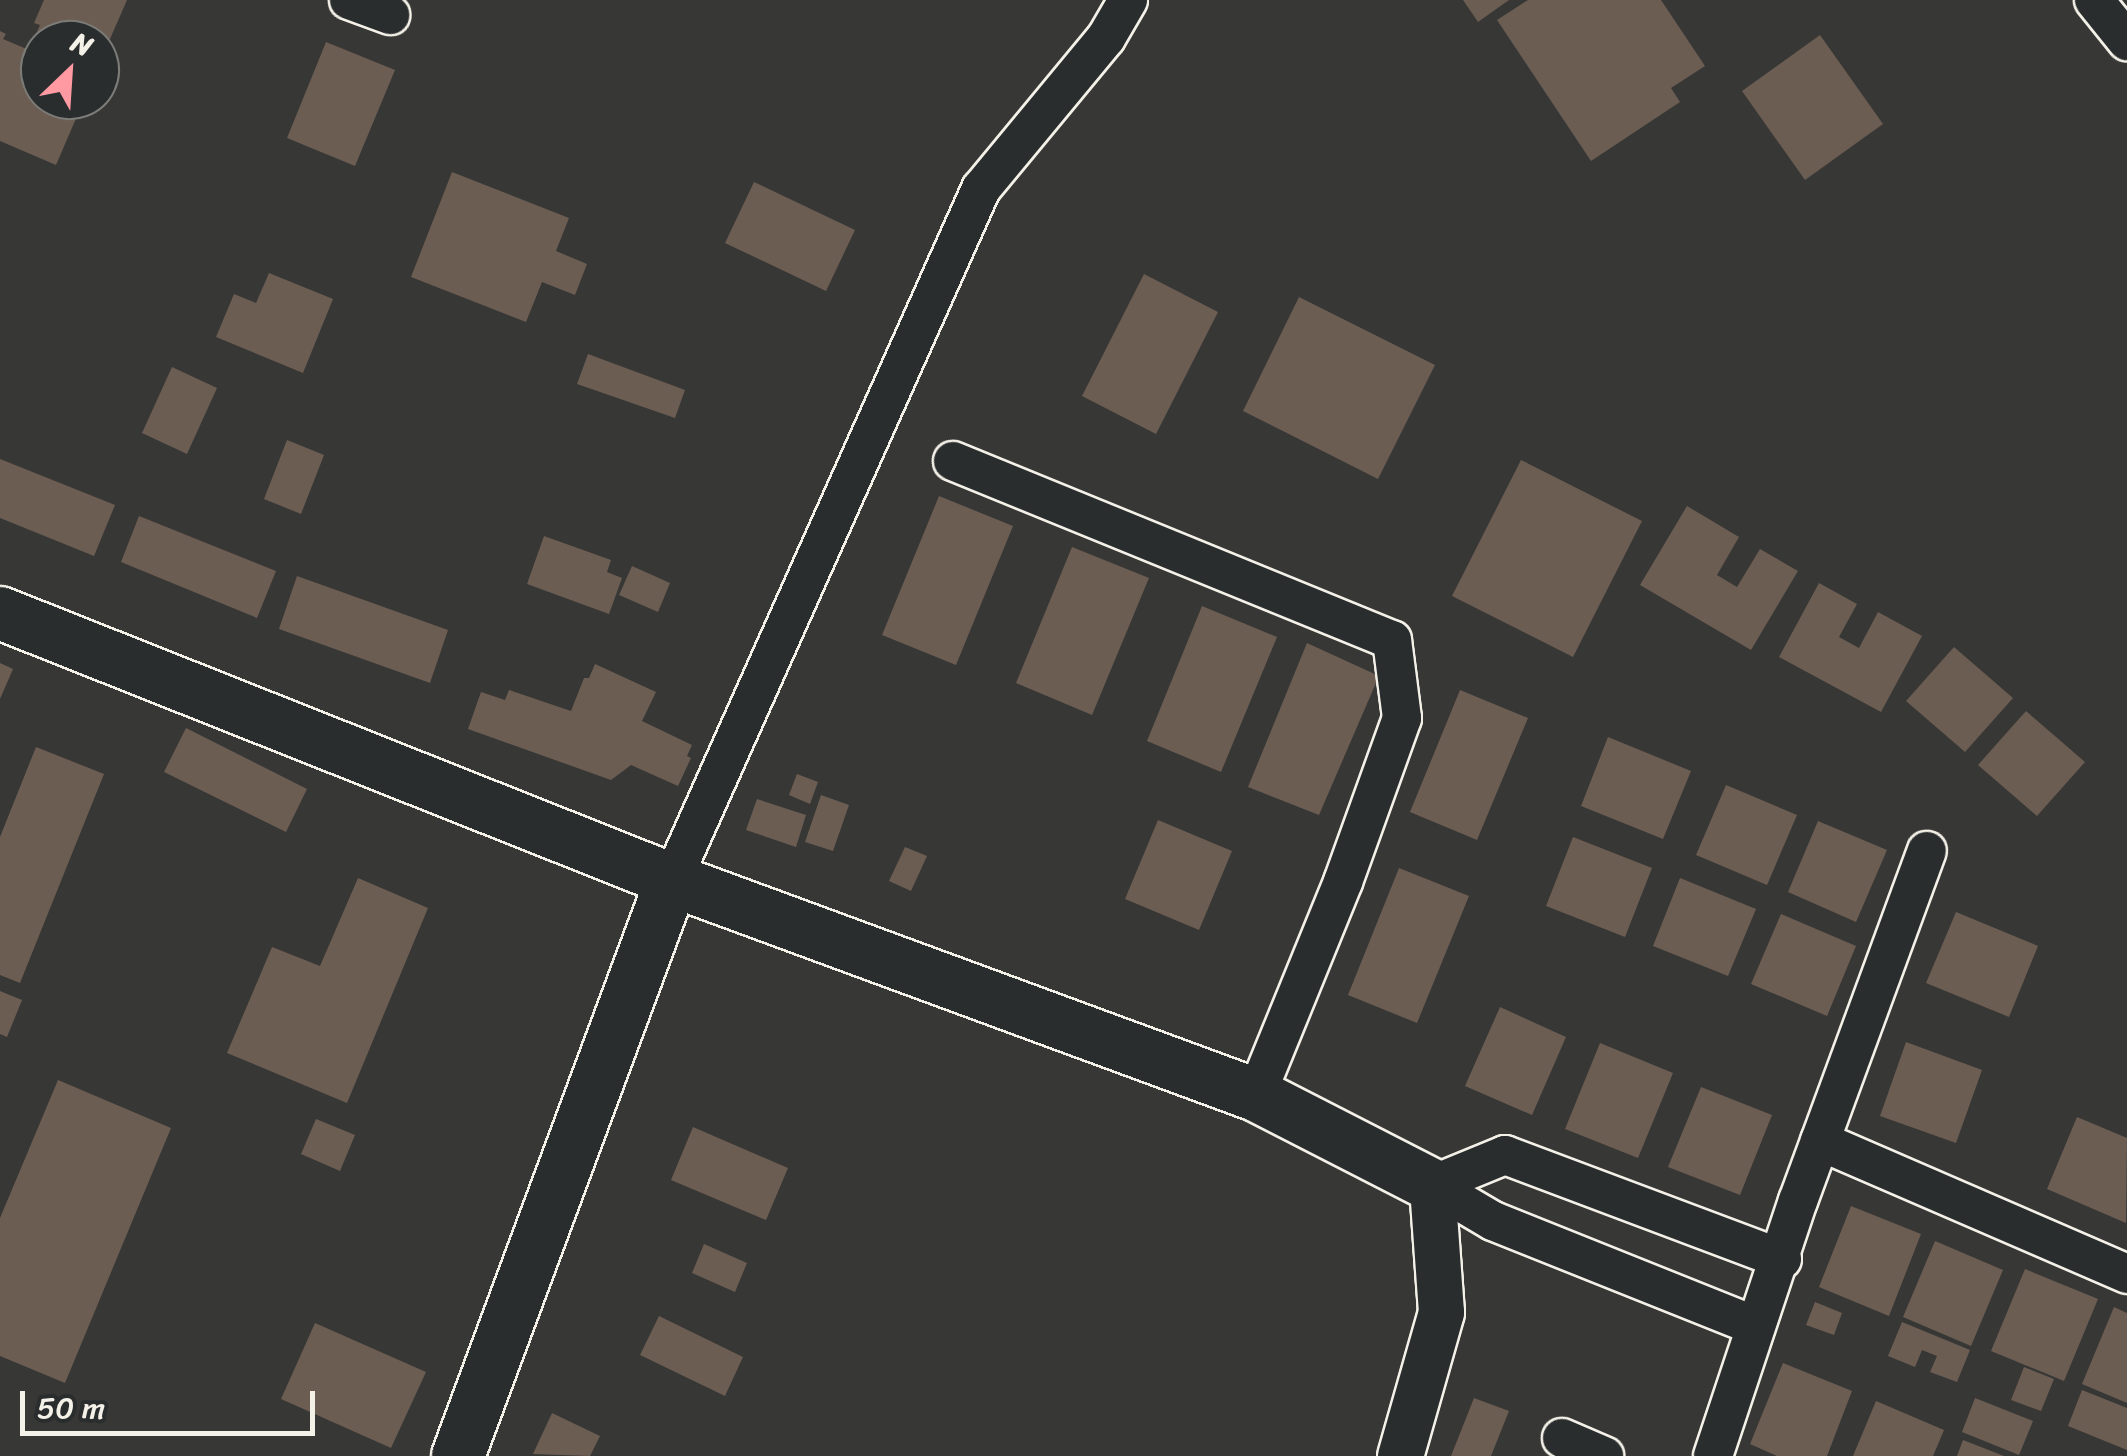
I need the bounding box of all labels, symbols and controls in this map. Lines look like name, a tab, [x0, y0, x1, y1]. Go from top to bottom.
text: N	[63, 18, 101, 70]
north arrow	[20, 20, 120, 120]
scale bar	[25, 1371, 320, 1433]
text: 50 m	[37, 1381, 105, 1435]

